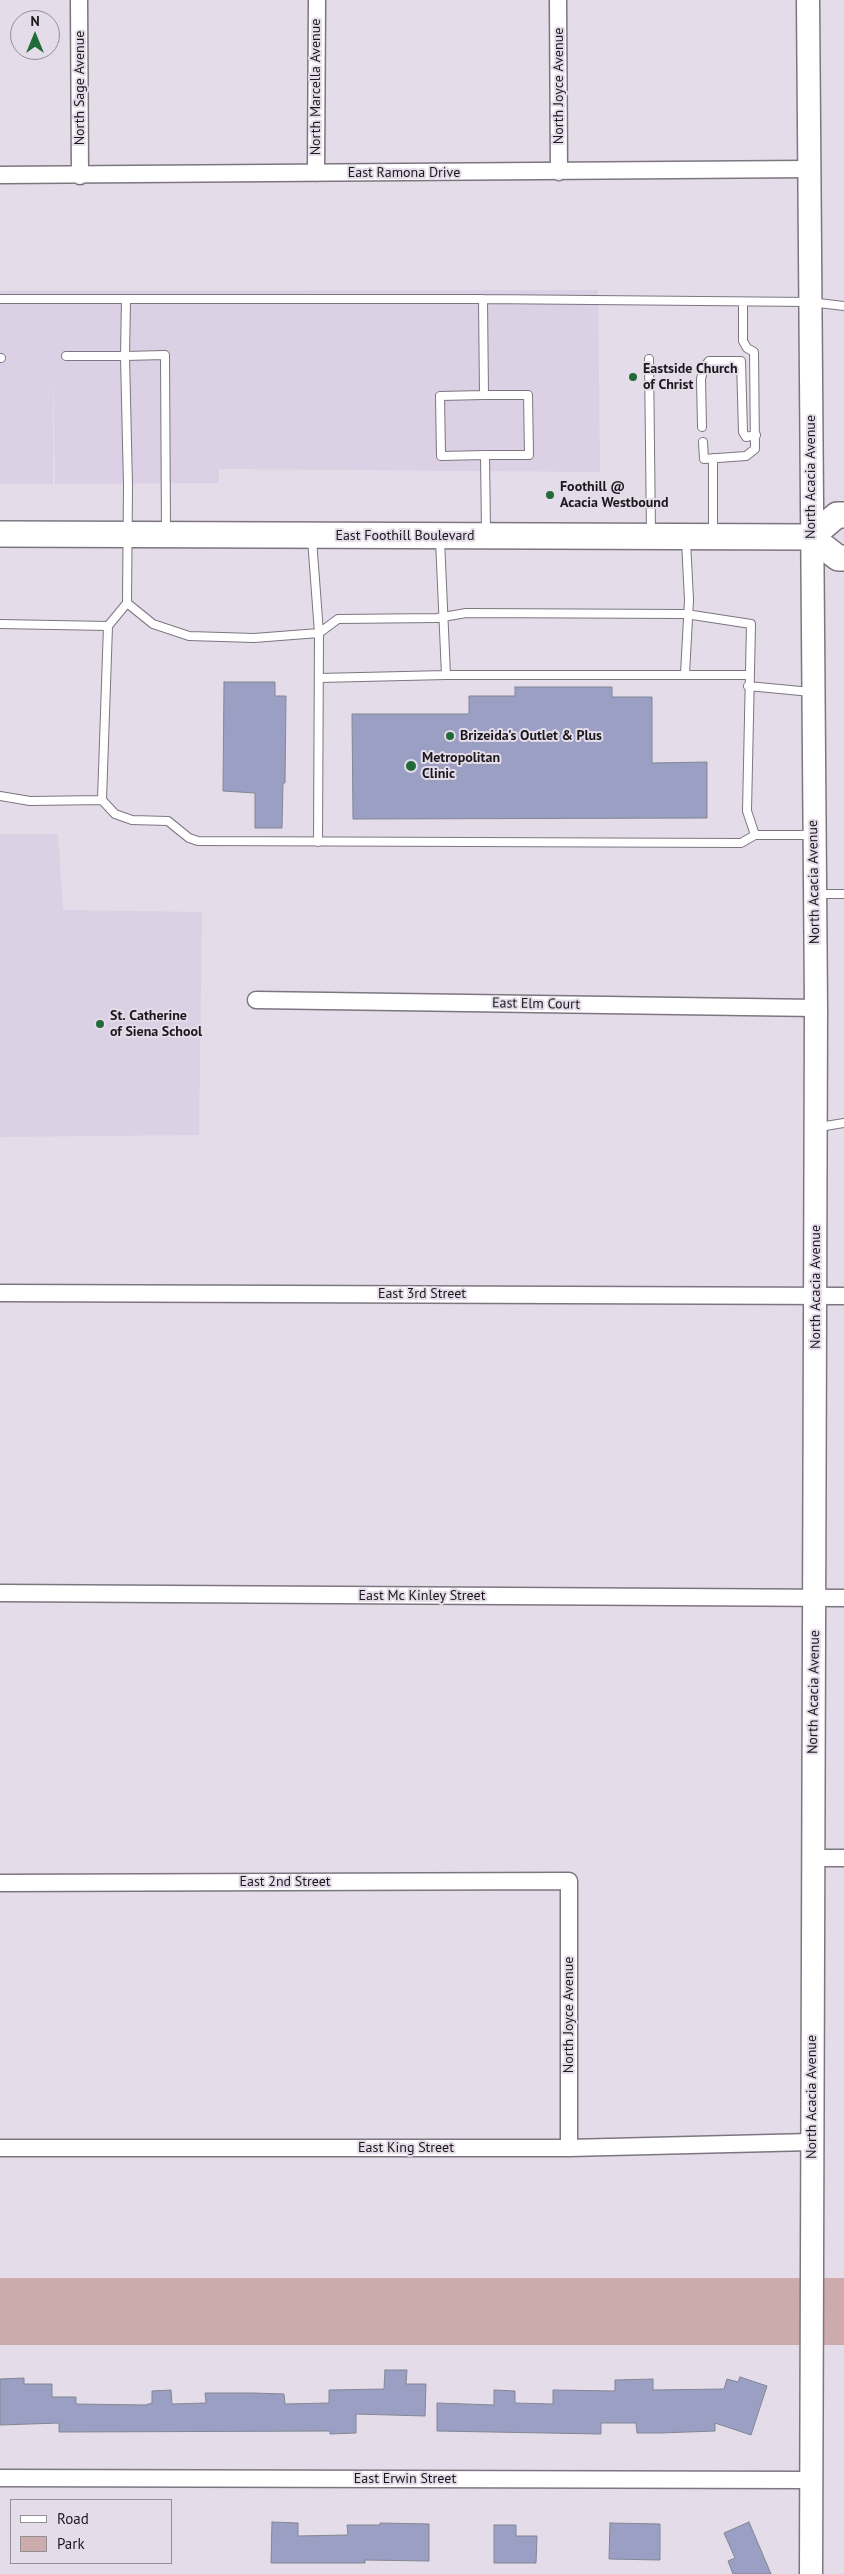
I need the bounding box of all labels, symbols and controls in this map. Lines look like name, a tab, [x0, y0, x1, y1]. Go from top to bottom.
north arrow	[10, 10, 60, 60]
text: N	[30, 12, 40, 30]
street label: North Marcella Avenue	[308, 19, 324, 155]
street label: North Joyce Avenue	[551, 28, 567, 144]
street label: North Sage Avenue	[72, 31, 88, 145]
street label: East Ramona Drive	[348, 165, 460, 181]
place label: Eastside Church of Christ	[643, 361, 738, 394]
marker: Eastside Church of Christ	[627, 371, 639, 383]
street label: North Acacia Avenue	[803, 415, 819, 539]
place label: Foothill @ Acacia Westbound	[560, 479, 668, 512]
marker: Foothill @ Acacia Westbound	[544, 489, 556, 501]
street label: East Foothill Boulevard	[335, 528, 475, 544]
place label: Brizeida's Outlet & Plus	[460, 728, 602, 744]
marker: Brizeida's Outlet & Plus	[444, 730, 456, 742]
place label: Metropolitan Clinic	[422, 750, 500, 782]
marker: Metropolitan Clinic	[404, 759, 418, 773]
street label: North Acacia Avenue	[805, 820, 823, 944]
street label: East Elm Court	[492, 995, 580, 1013]
place label: St. Catherine of Siena School	[110, 1008, 202, 1040]
marker: St. Catherine of Siena School	[94, 1018, 106, 1030]
street label: North Acacia Avenue	[808, 1225, 824, 1349]
street label: East 3rd Street	[378, 1286, 466, 1302]
street label: East Mc Kinley Street	[359, 1588, 485, 1604]
street label: North Acacia Avenue	[805, 1630, 823, 1754]
street label: East 2nd Street	[239, 1874, 331, 1890]
street label: North Joyce Avenue	[561, 1957, 577, 2073]
street label: North Acacia Avenue	[804, 2035, 820, 2159]
street label: East King Street	[358, 2140, 454, 2156]
street label: East Erwin Street	[354, 2471, 456, 2487]
legend	[10, 2499, 172, 2564]
text: Road	[57, 2509, 89, 2528]
text: Park	[57, 2534, 85, 2553]

